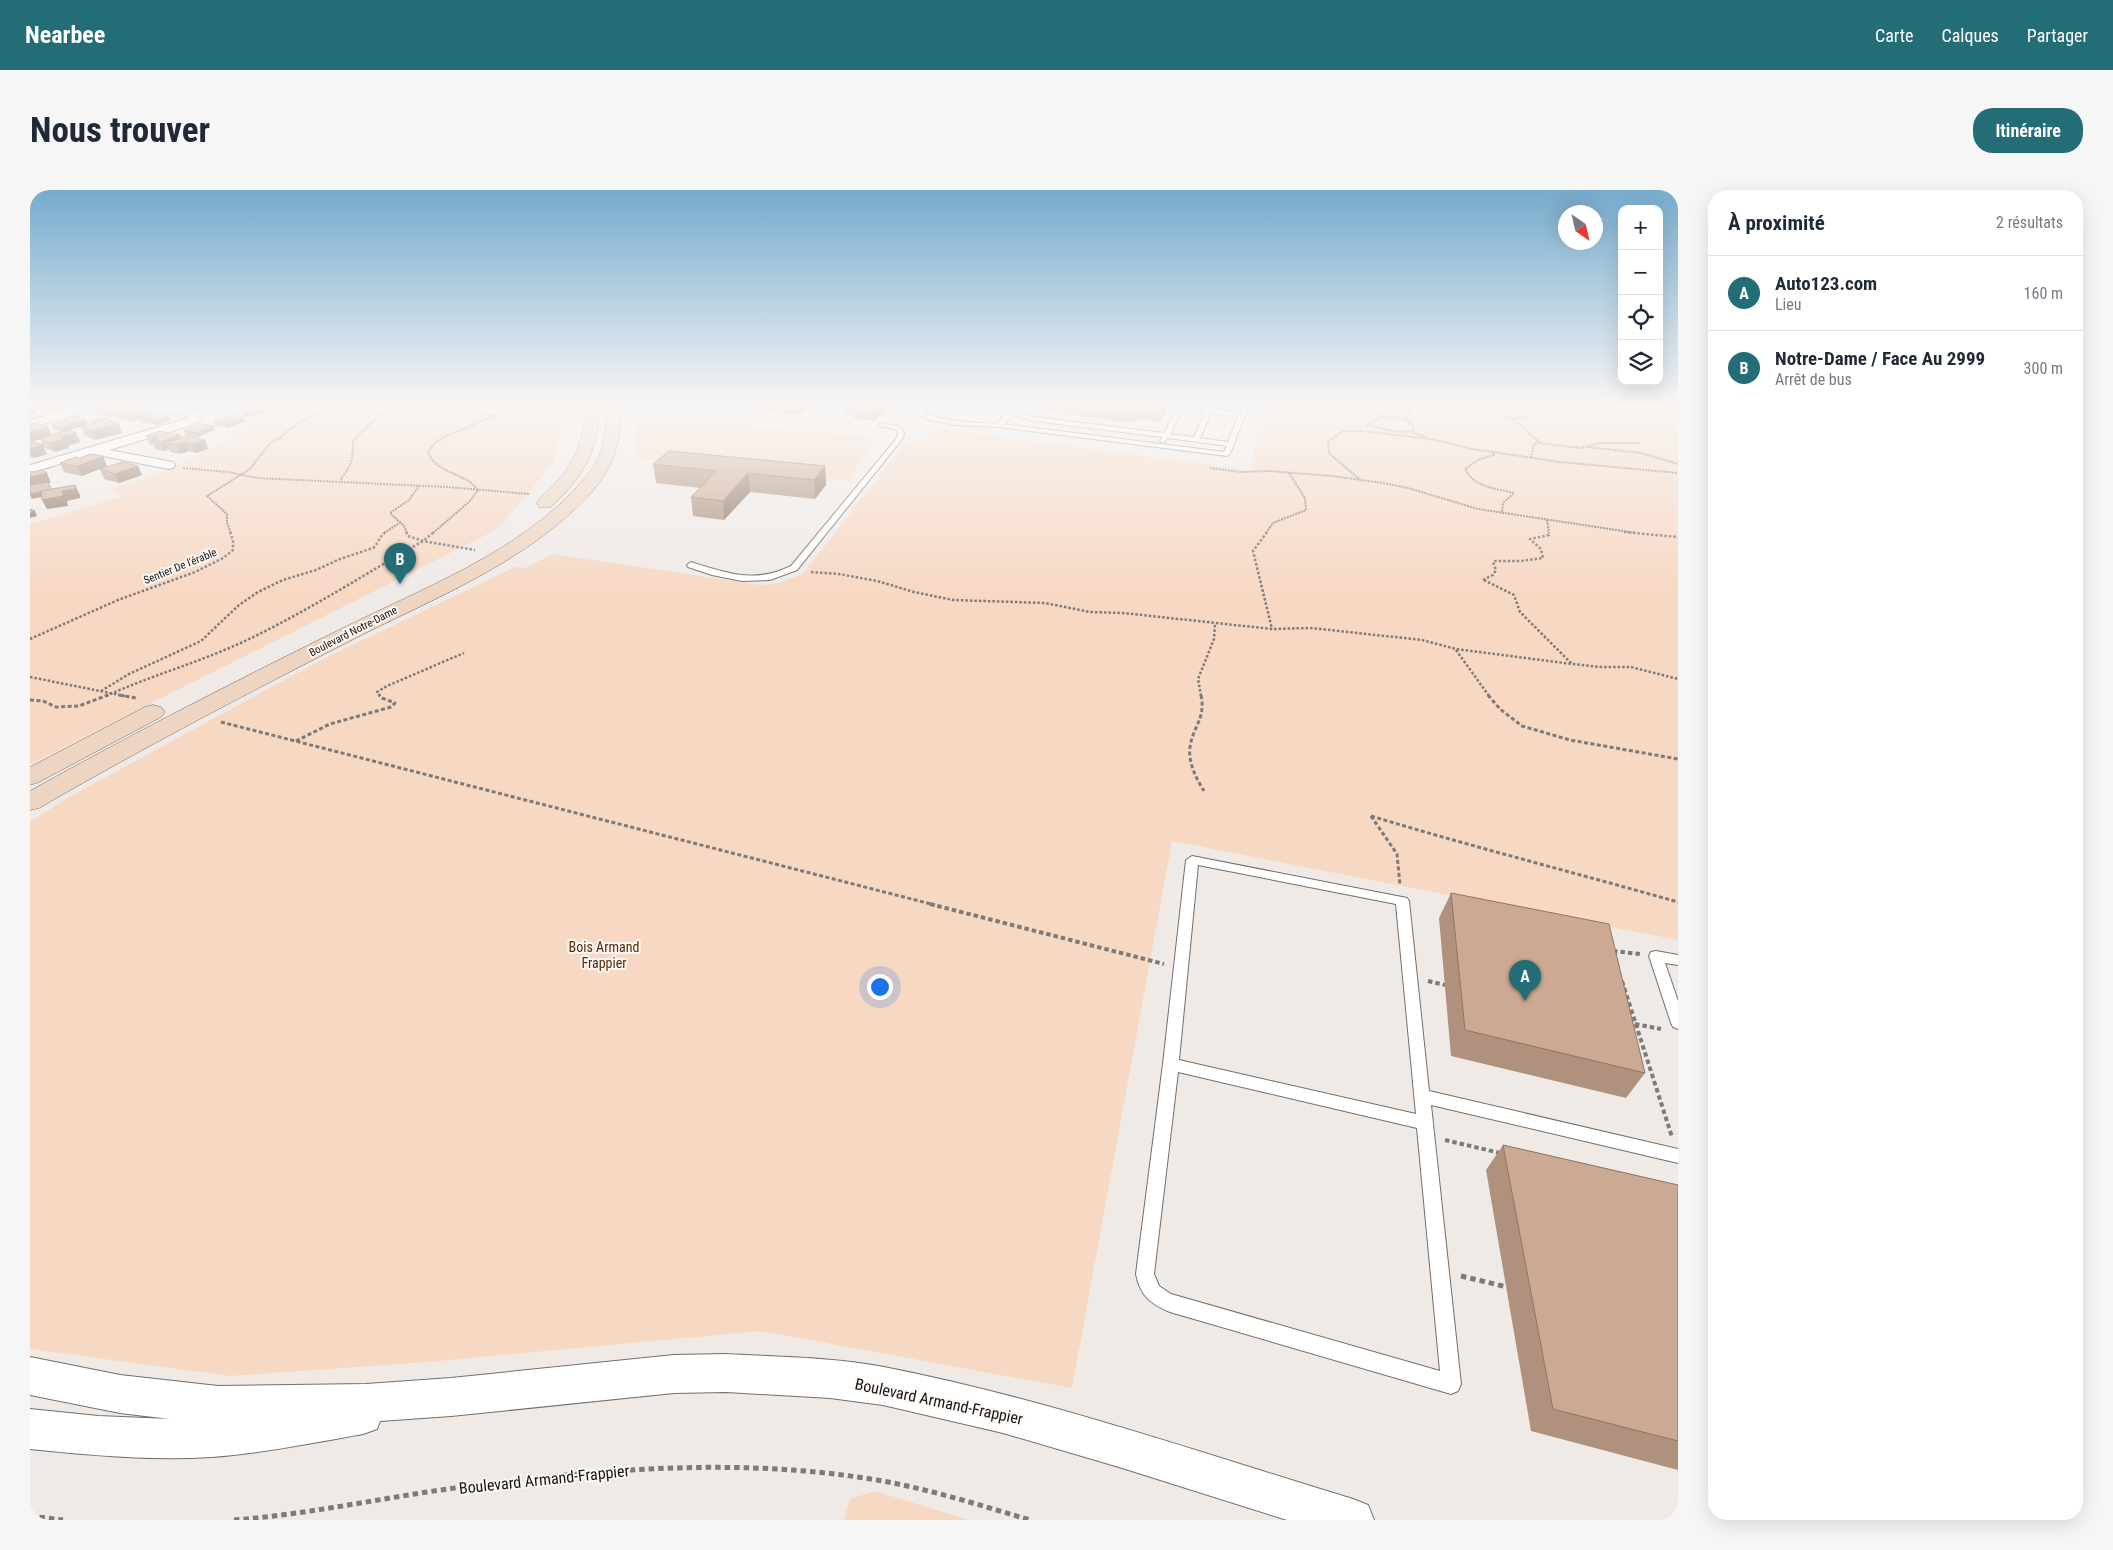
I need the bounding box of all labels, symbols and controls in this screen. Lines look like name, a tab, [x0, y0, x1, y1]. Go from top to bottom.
text: Nearbee	[25, 21, 105, 49]
text: Carte	[1875, 25, 1914, 46]
text: Calques	[1942, 25, 1999, 46]
text: Partager	[2027, 25, 2088, 46]
button: Itinéraire	[1973, 108, 2083, 153]
text: Nous trouver	[30, 110, 210, 151]
north arrow	[1558, 205, 1603, 250]
map controls	[1618, 205, 1663, 385]
button: +	[1618, 205, 1663, 250]
text: À proximité	[1728, 211, 1825, 235]
text: 2 résultats	[1996, 213, 2063, 232]
button: −	[1618, 250, 1663, 295]
text: Auto123.com	[1775, 272, 1877, 295]
text: A	[1739, 284, 1749, 303]
text: 160 m	[2024, 284, 2063, 303]
button: locate	[1618, 295, 1663, 340]
text: Lieu	[1775, 295, 1802, 314]
button: layers	[1618, 340, 1663, 385]
text: Notre-Dame / Face Au 2999	[1775, 347, 1985, 370]
text: B	[1740, 359, 1748, 378]
text: 300 m	[2024, 359, 2063, 378]
text: Arrêt de bus	[1775, 370, 1852, 389]
pin: B	[384, 543, 416, 584]
street label: Sentier De l'érable	[142, 546, 219, 587]
street label: Boulevard Notre-Dame	[307, 604, 400, 659]
park label: Bois Armand Frappier	[569, 939, 639, 971]
pin: A	[1509, 960, 1541, 1001]
your location	[867, 974, 893, 1000]
street label: Boulevard Armand-Frappier	[853, 1374, 1025, 1429]
street label: Boulevard Armand-Frappier	[458, 1461, 630, 1498]

